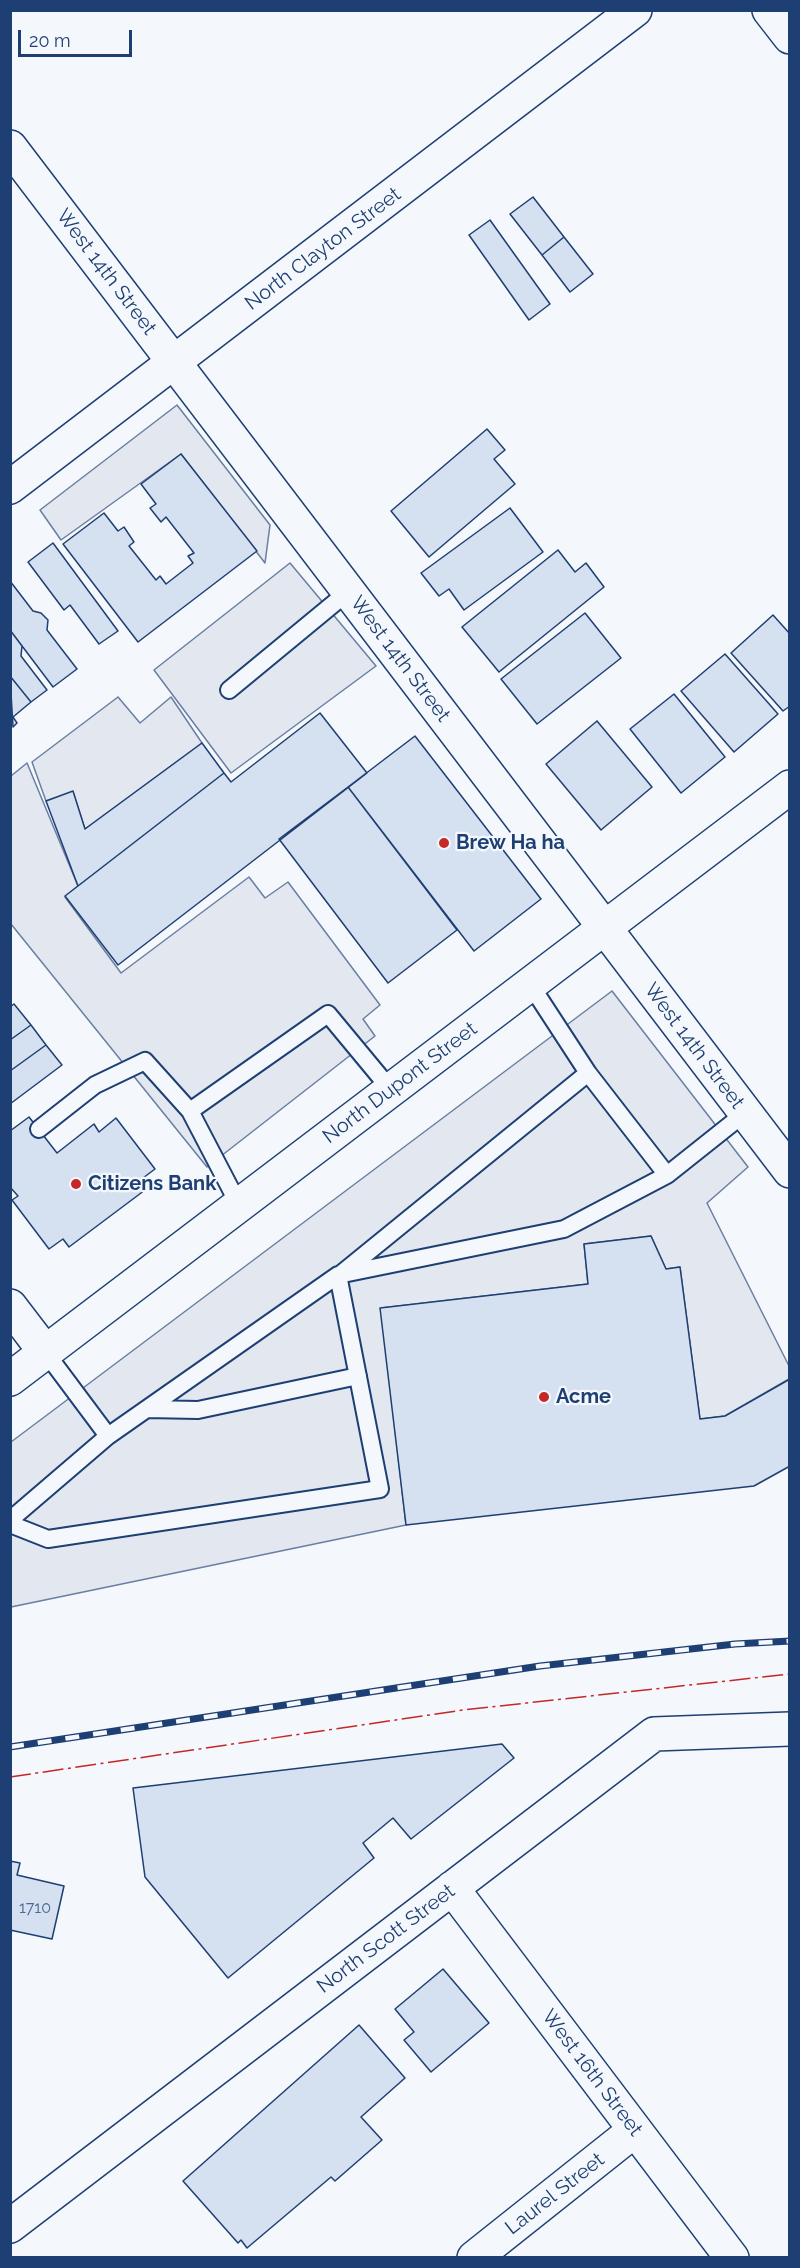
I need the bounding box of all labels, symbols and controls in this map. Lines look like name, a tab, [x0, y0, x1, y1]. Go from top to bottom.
scale bar	[21, 18, 135, 56]
text: 20 m	[29, 30, 71, 51]
street label: North Clayton Street	[240, 183, 406, 315]
street label: West 14th Street	[51, 204, 161, 340]
street label: West 14th Street	[345, 591, 455, 727]
place label: Brew Ha ha	[456, 831, 565, 855]
marker: Brew Ha ha	[437, 836, 451, 850]
street label: West 14th Street	[639, 978, 749, 1114]
street label: North Dupont Street	[318, 1017, 482, 1149]
place label: Citizens Bank	[88, 1172, 216, 1196]
marker: Citizens Bank	[69, 1177, 83, 1191]
place label: Acme	[556, 1385, 611, 1409]
marker: Acme	[537, 1390, 551, 1404]
street label: North Scott Street	[312, 1879, 460, 1999]
house number: 1710	[19, 1898, 51, 1918]
street label: West 16th Street	[537, 2005, 647, 2141]
street label: Laurel Street	[501, 2148, 609, 2240]

